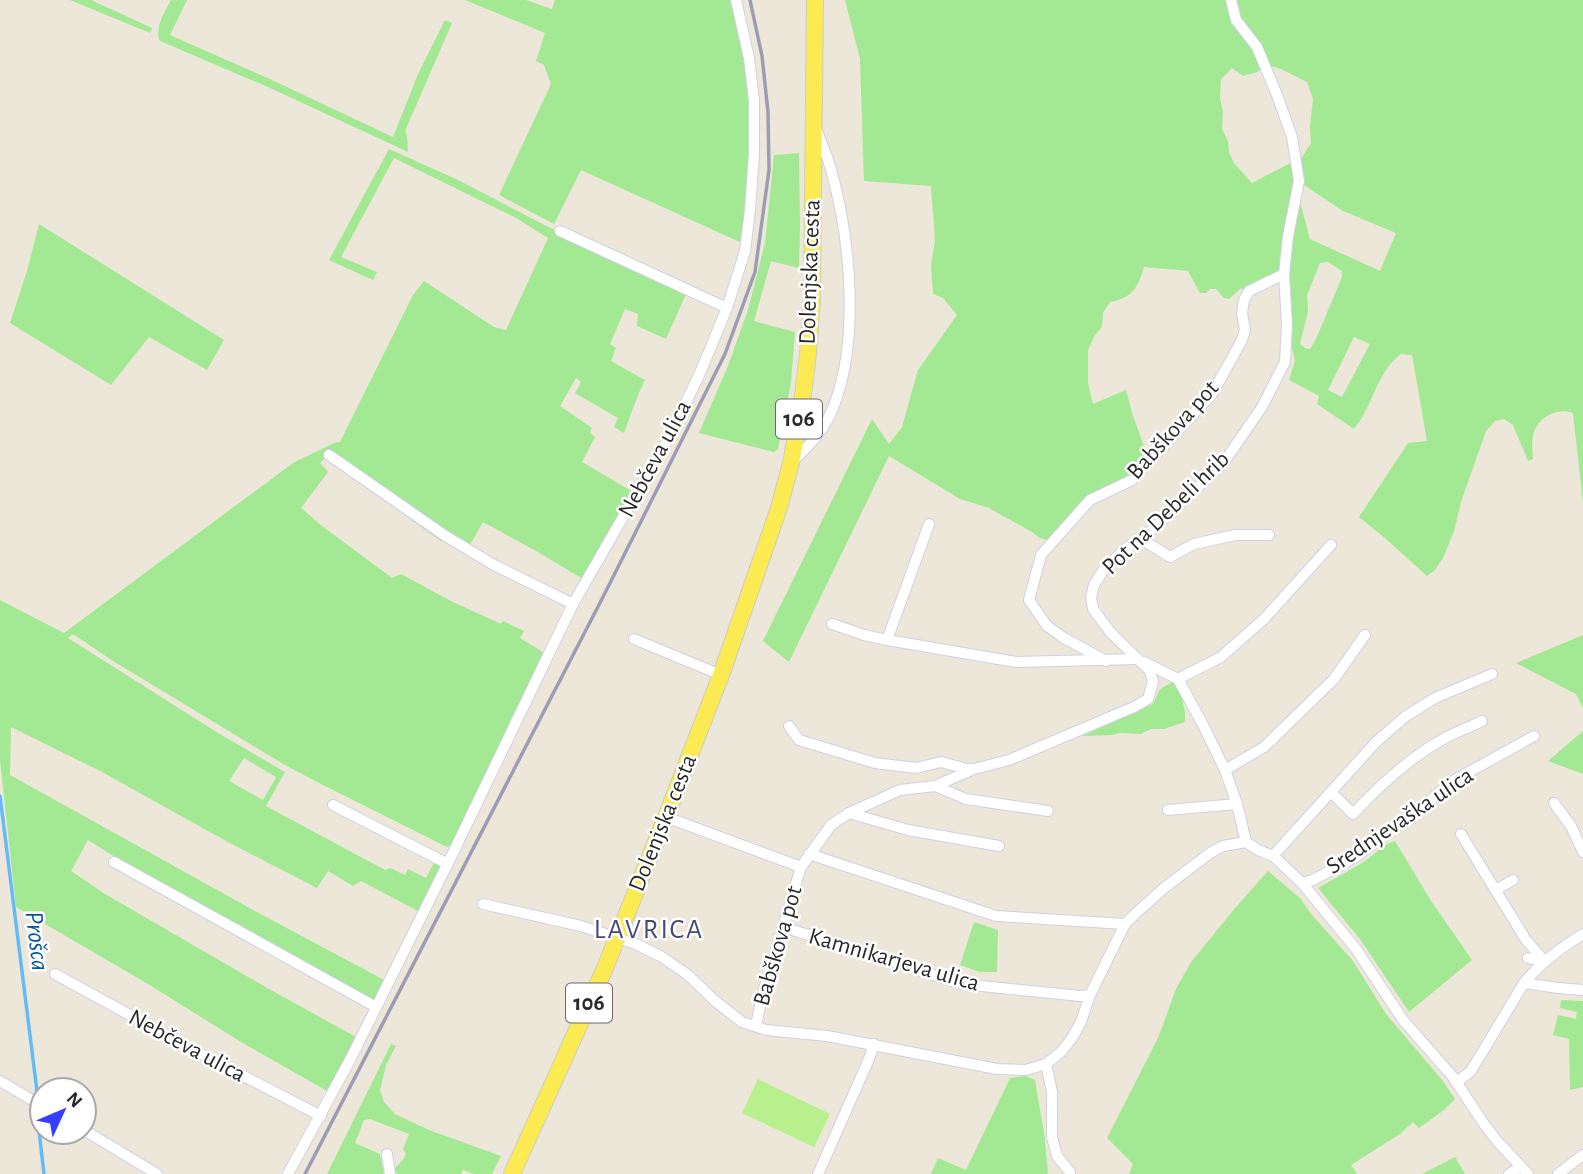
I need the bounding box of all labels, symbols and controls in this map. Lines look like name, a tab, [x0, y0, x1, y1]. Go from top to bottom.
street label: Dolenjska cesta	[795, 199, 825, 345]
street label: Babškova pot	[1123, 376, 1224, 484]
street label: Nebčeva ulica	[614, 397, 696, 521]
road number: 106	[776, 400, 822, 438]
street label: Pot na Debeli hrib	[1098, 447, 1234, 579]
street label: Dolenjska cesta	[625, 751, 701, 895]
street label: Srednjevaška ulica	[1322, 763, 1478, 879]
street label: Babškova pot	[749, 883, 807, 1009]
water label: Prošca	[20, 910, 54, 972]
district label: LAVRICA	[594, 916, 704, 944]
street label: Kamnikarjeva ulica	[806, 924, 982, 996]
road number: 106	[566, 984, 612, 1022]
street label: Nebčeva ulica	[125, 1005, 249, 1087]
north arrow	[28, 1076, 98, 1146]
text: N	[63, 1089, 86, 1112]

